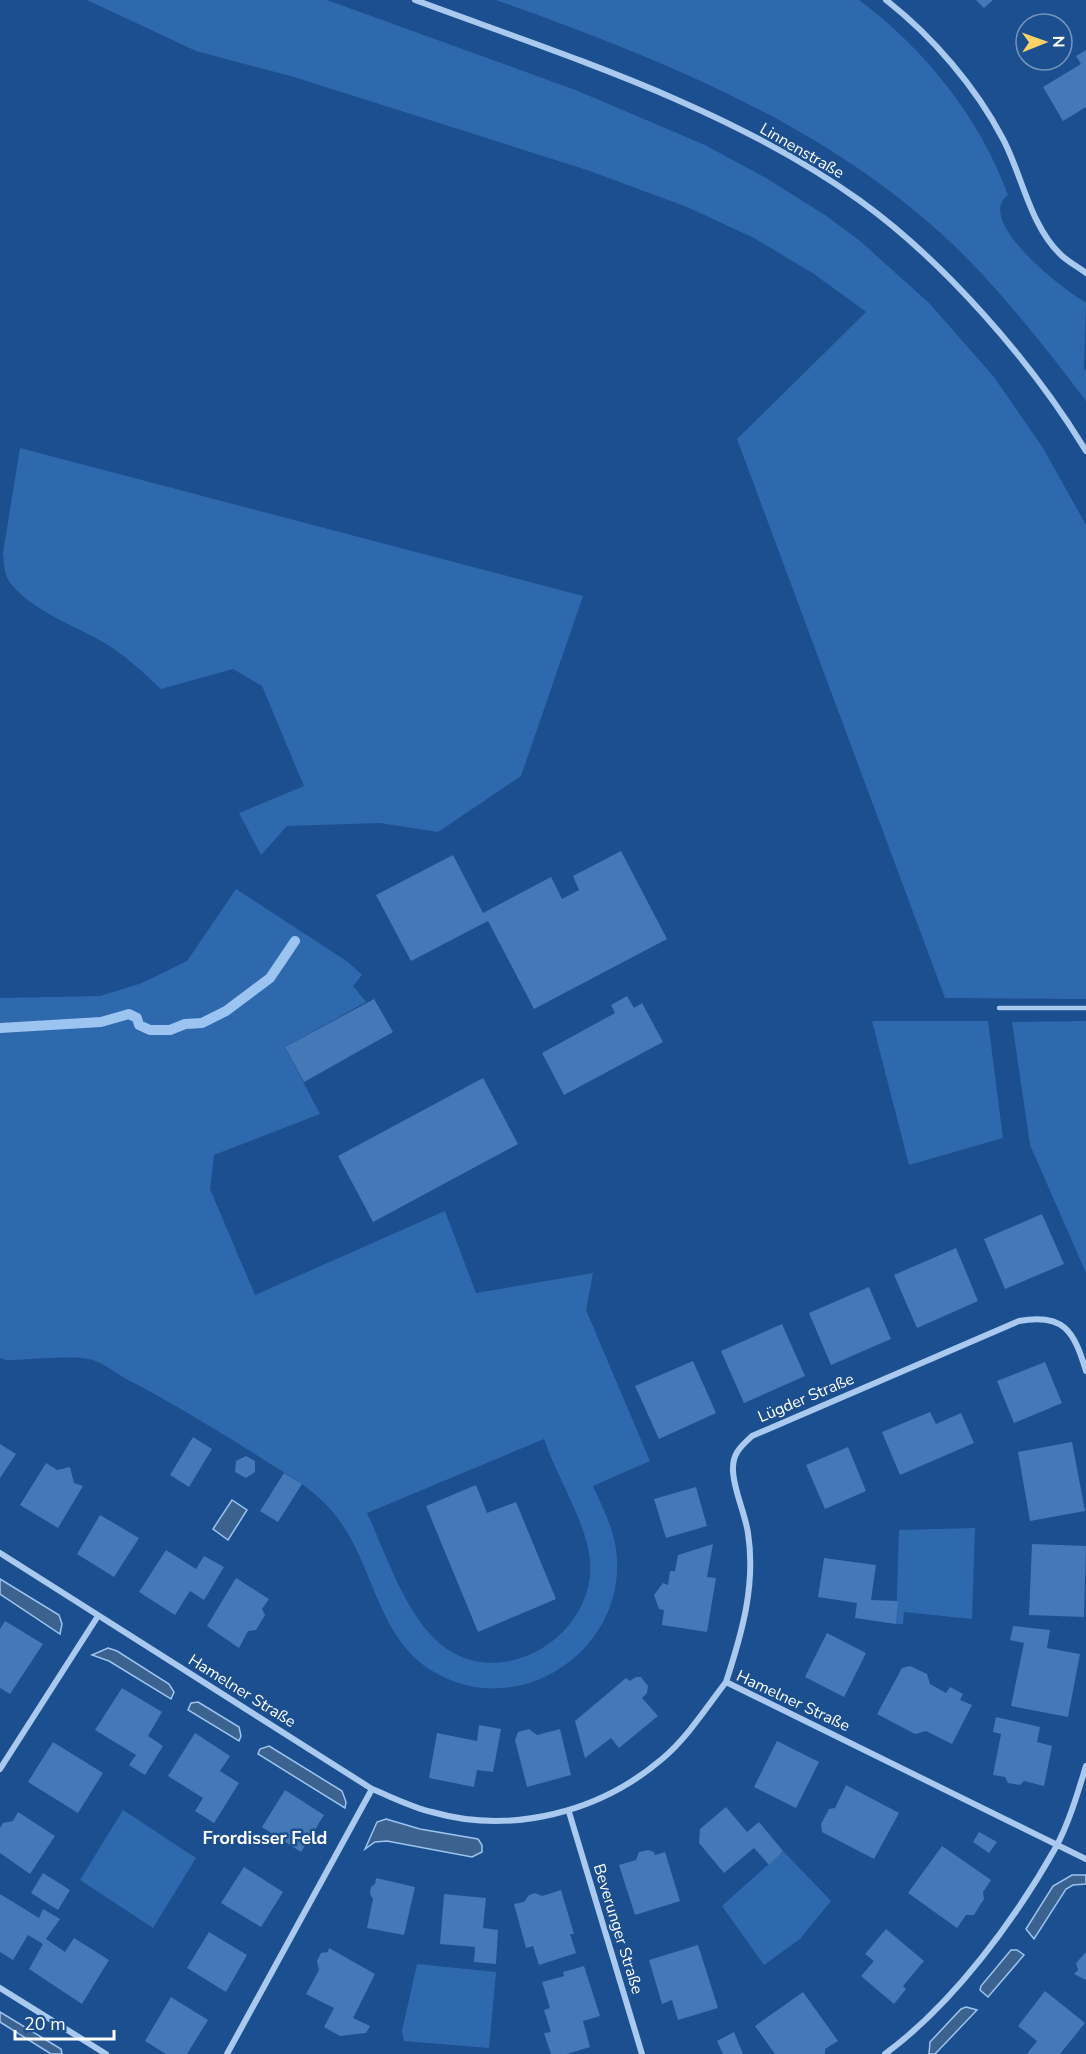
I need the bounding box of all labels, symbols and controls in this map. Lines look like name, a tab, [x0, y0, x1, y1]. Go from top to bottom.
north arrow	[1014, 12, 1074, 72]
text: N	[1047, 36, 1069, 48]
street label: Linnenstraße	[756, 118, 848, 184]
street label: Lügder Straße	[755, 1368, 857, 1428]
street label: Hamelner Straße	[184, 1649, 300, 1733]
street label: Hamelner Straße	[733, 1665, 853, 1737]
district label: Frordisser Feld	[203, 1826, 327, 1850]
street label: Beverunger Straße	[588, 1861, 648, 1997]
scale bar	[15, 2003, 114, 2041]
text: 20 m	[24, 2012, 66, 2036]

